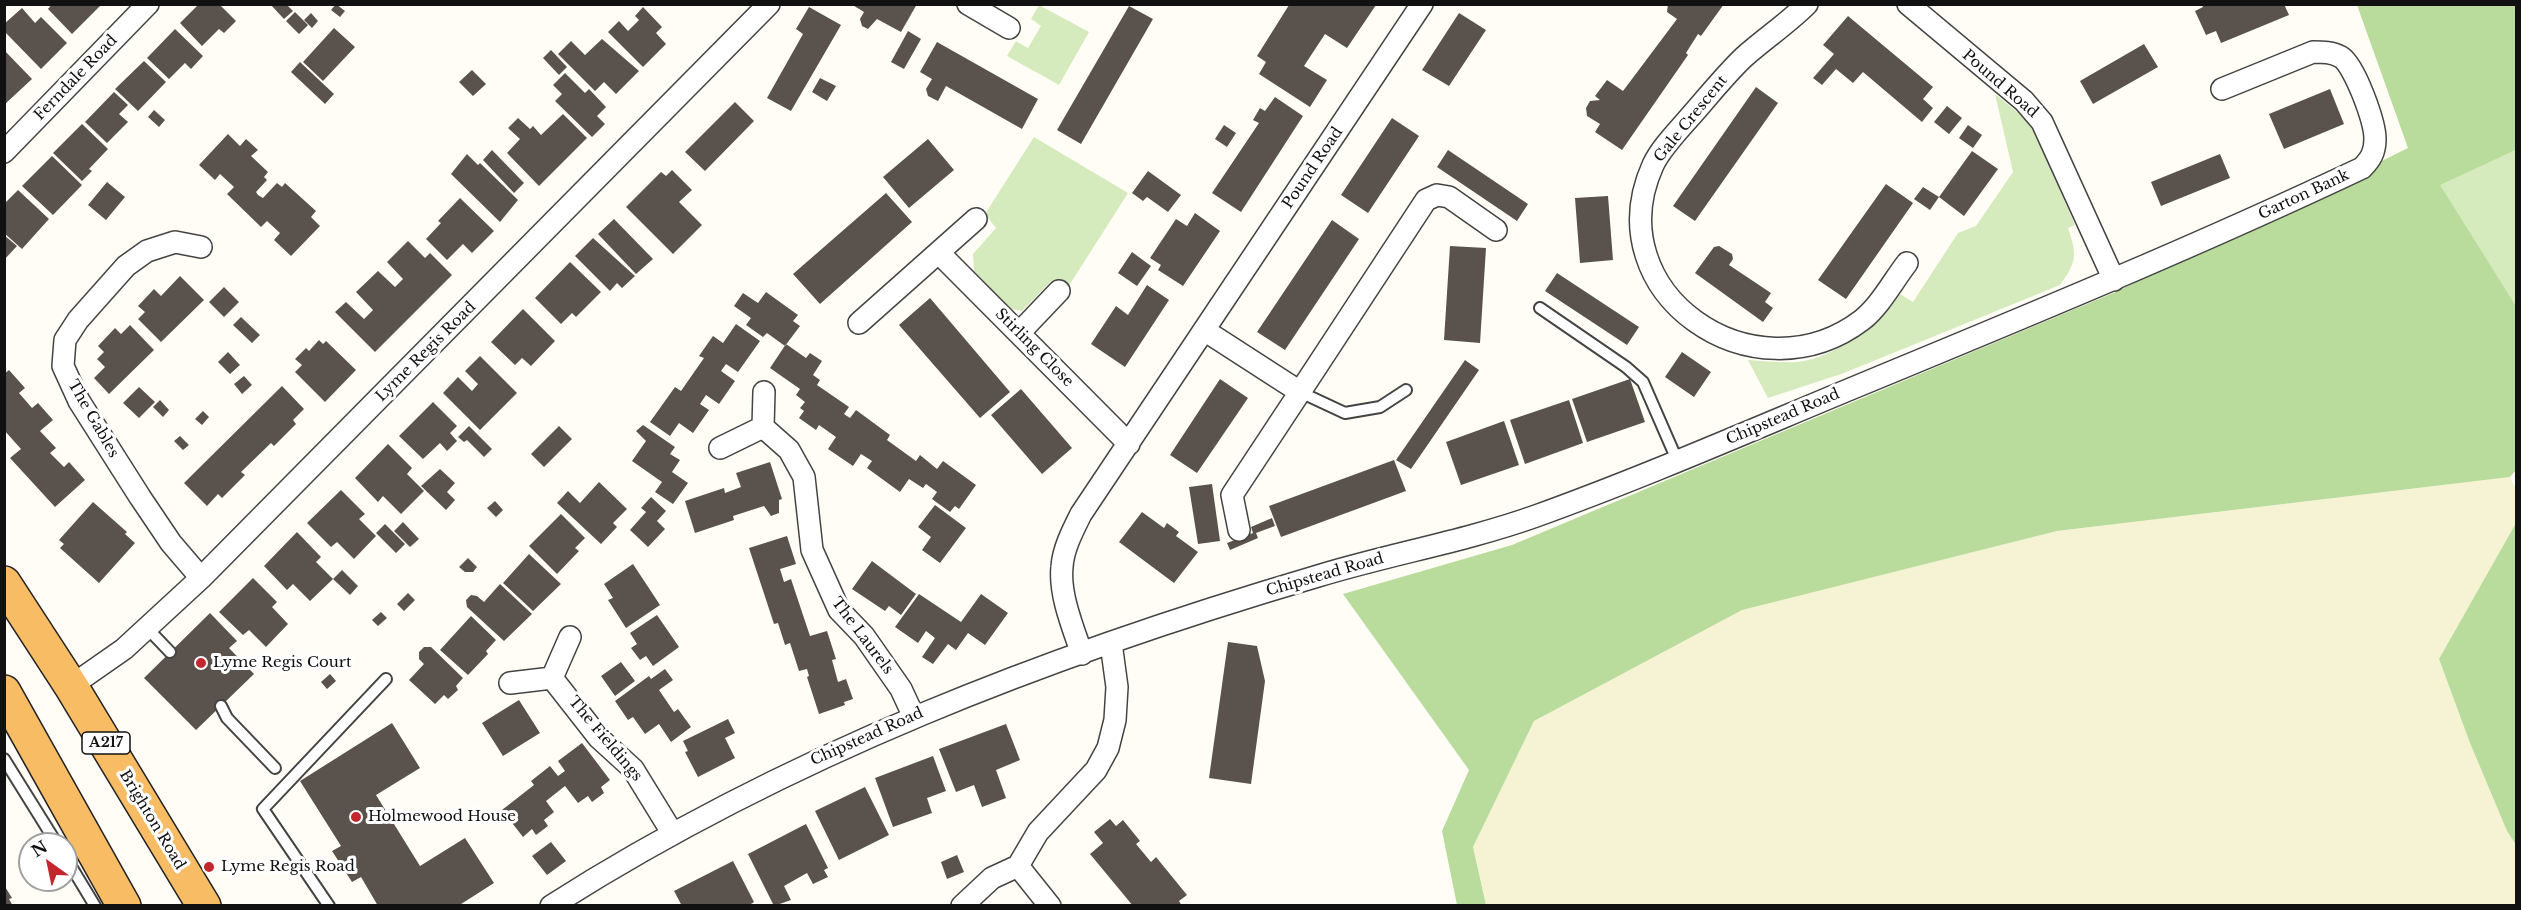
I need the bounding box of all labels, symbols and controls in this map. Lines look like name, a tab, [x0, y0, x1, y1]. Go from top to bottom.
street label: Ferndale Road	[31, 32, 121, 124]
street label: Pound Road	[1958, 46, 2042, 122]
street label: Gale Crescent	[1651, 72, 1731, 166]
street label: Pound Road	[1279, 124, 1347, 212]
street label: Garton Bank	[2256, 166, 2352, 224]
street label: Lyme Regis Road	[372, 298, 480, 406]
street label: Stirling Close	[991, 305, 1077, 391]
street label: The Gables	[64, 377, 122, 461]
street label: Chipstead Road	[1724, 385, 1842, 449]
street label: Chipstead Road	[1264, 550, 1386, 600]
street label: The Laurels	[827, 594, 897, 678]
place label: Lyme Regis Court	[213, 654, 352, 672]
marker: Lyme Regis Court	[194, 656, 208, 670]
street label: The Fieldings	[564, 693, 646, 785]
street label: Chipstead Road	[808, 704, 926, 770]
road number: A217	[82, 732, 130, 754]
street label: Brighton Road	[115, 767, 189, 873]
place label: Holmewood House	[368, 808, 516, 826]
marker: Holmewood House	[349, 810, 363, 824]
north arrow	[18, 832, 78, 892]
text: N	[28, 836, 51, 861]
place label: Lyme Regis Road	[221, 858, 355, 876]
marker: Lyme Regis Road	[202, 860, 216, 874]

